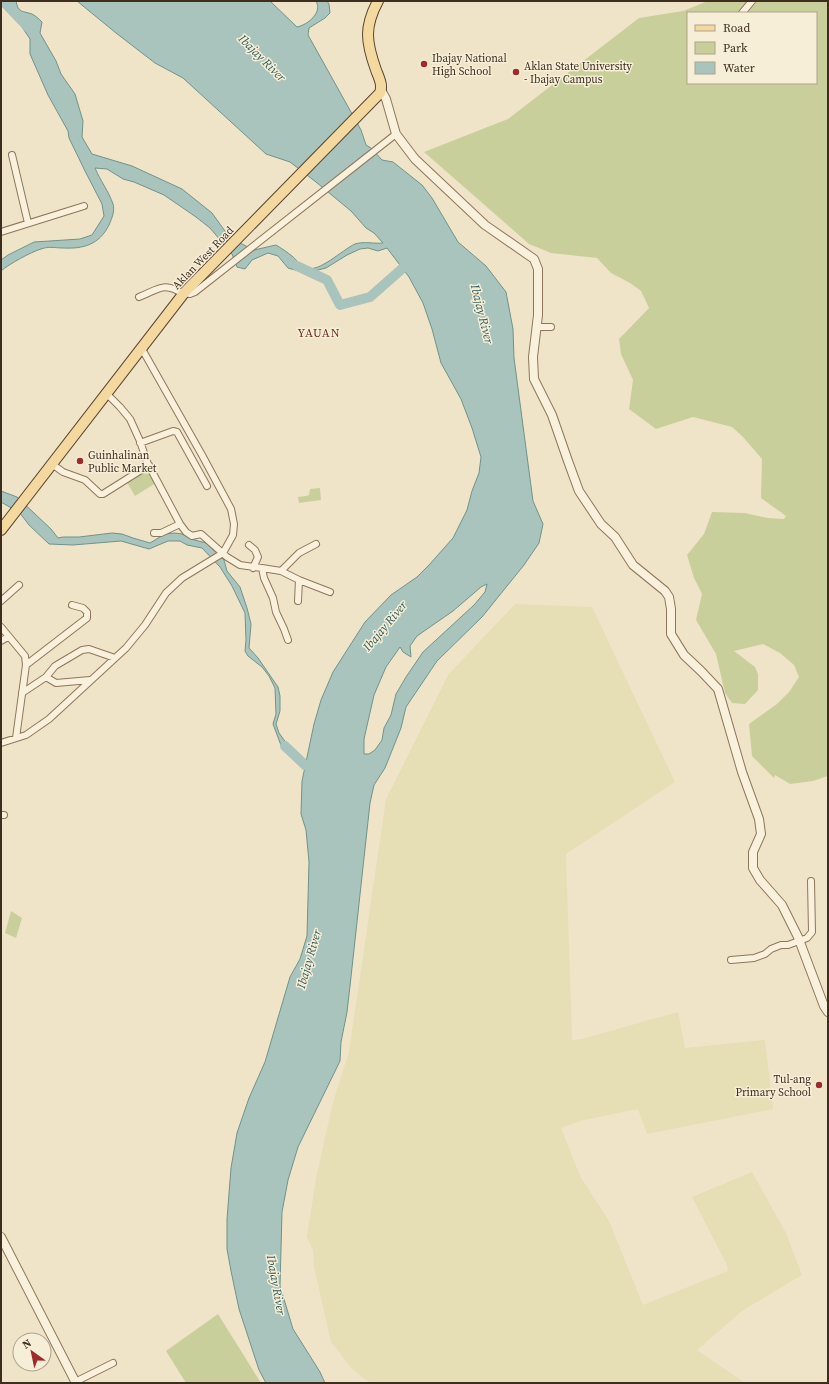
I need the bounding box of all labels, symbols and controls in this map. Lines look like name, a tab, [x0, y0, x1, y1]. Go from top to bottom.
legend	[687, 12, 817, 84]
text: Road	[723, 20, 750, 36]
water label: Ibajay River	[234, 30, 290, 86]
text: Park	[723, 40, 748, 56]
place label: Ibajay National High School	[432, 51, 507, 79]
marker: Ibajay National High School	[419, 59, 429, 69]
place label: Aklan State University - Ibajay Campus	[524, 59, 632, 87]
text: Water	[723, 60, 755, 76]
marker: Aklan State University - Ibajay Campus	[511, 67, 521, 77]
street label: Aklan West Road	[169, 223, 237, 293]
water label: Ibajay River	[467, 282, 497, 347]
district label: YAUAN	[297, 325, 341, 341]
place label: Guinhalinan Public Market	[88, 448, 157, 476]
marker: Guinhalinan Public Market	[75, 456, 85, 466]
water label: Ibajay River	[359, 597, 411, 655]
water label: Ibajay River	[293, 927, 325, 991]
place label: Tul-ang Primary School	[736, 1072, 811, 1100]
marker: Tul-ang Primary School	[814, 1080, 824, 1090]
water label: Ibajay River	[263, 1253, 289, 1317]
north arrow	[12, 1332, 52, 1372]
text: N	[19, 1336, 34, 1353]

